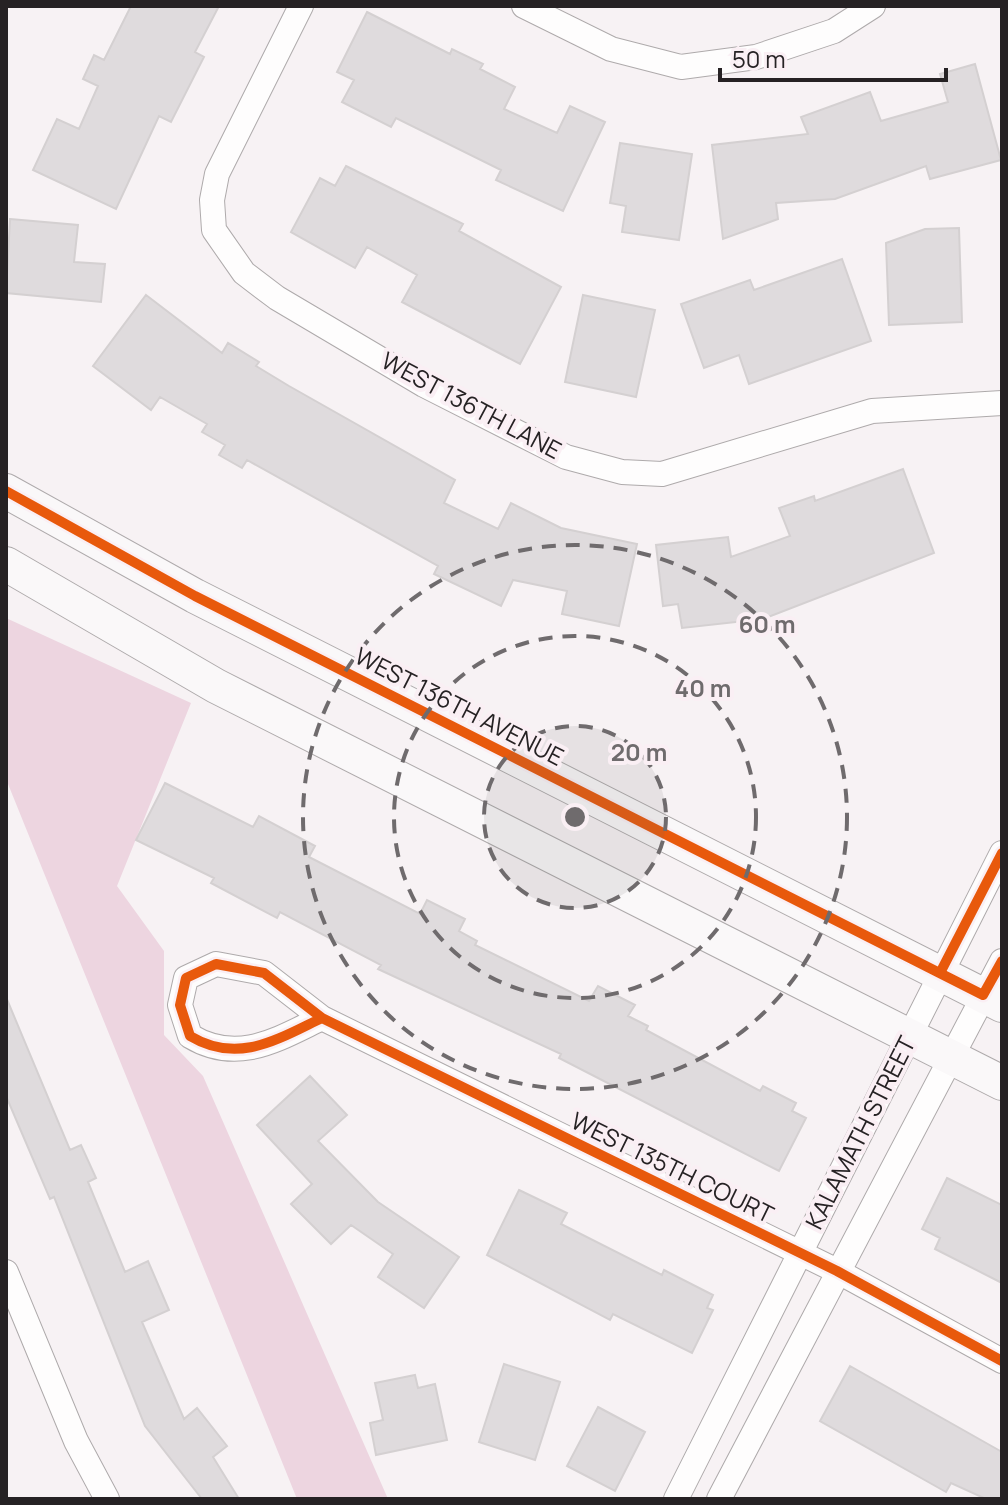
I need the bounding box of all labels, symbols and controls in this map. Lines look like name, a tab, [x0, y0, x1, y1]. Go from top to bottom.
scale bar	[720, 32, 946, 82]
text: 50 m	[732, 42, 786, 75]
street label: WEST 136TH LANE	[376, 343, 567, 466]
text: 60 m	[738, 607, 796, 640]
street label: WEST 136TH AVENUE	[350, 639, 570, 773]
text: 40 m	[675, 671, 731, 704]
text: 20 m	[611, 735, 667, 768]
centre of rings	[561, 803, 589, 831]
street label: KALAMATH STREET	[797, 1030, 923, 1234]
street label: WEST 135TH COURT	[566, 1103, 780, 1230]

